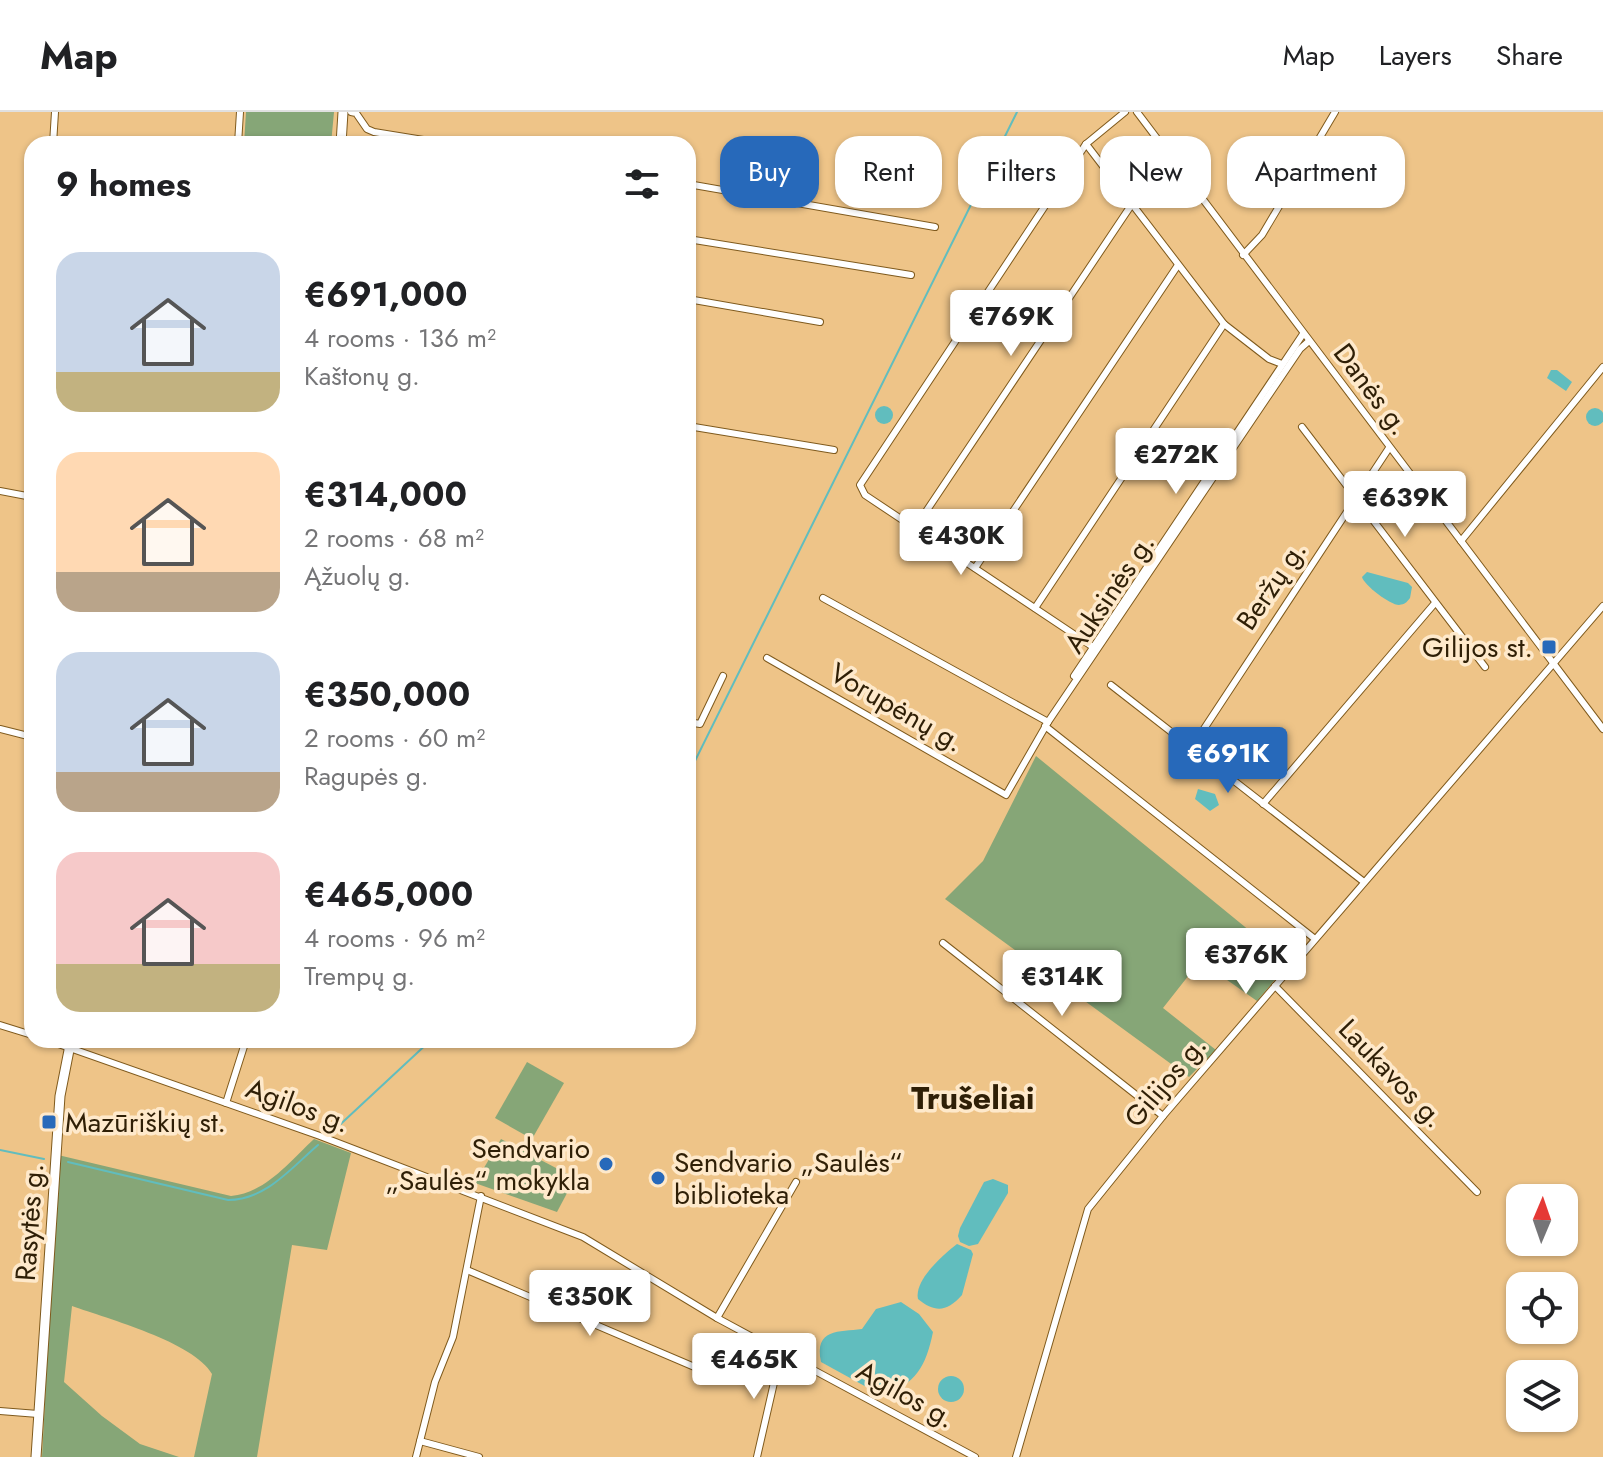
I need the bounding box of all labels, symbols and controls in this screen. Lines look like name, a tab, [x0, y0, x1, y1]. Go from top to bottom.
text: Map	[40, 28, 118, 83]
text: Map	[1283, 35, 1335, 76]
text: Layers	[1379, 35, 1452, 76]
text: Share	[1496, 35, 1563, 76]
chip: Buy	[720, 136, 819, 208]
chip: Rent	[835, 136, 942, 208]
chip: Filters	[958, 136, 1084, 208]
chip: New	[1100, 136, 1211, 208]
chip: Apartment	[1227, 136, 1405, 208]
text: 9 homes	[56, 160, 191, 209]
icon: filters	[620, 162, 664, 206]
text: €691,000	[304, 270, 468, 319]
icon: home	[120, 284, 216, 380]
pin: €769K	[955, 290, 1067, 358]
text: €769K	[968, 297, 1054, 335]
text: 4 rooms · 136 m²	[304, 319, 496, 357]
street label: Danės g.	[1323, 335, 1420, 444]
text: Kaštonų g.	[304, 357, 420, 395]
pin: €272K	[1120, 428, 1232, 496]
text: €272K	[1134, 435, 1219, 473]
text: €314,000	[304, 470, 467, 519]
pin: €639K	[1349, 471, 1461, 539]
text: €639K	[1362, 478, 1448, 516]
icon: home	[120, 484, 216, 580]
pin: €430K	[905, 509, 1017, 577]
text: €430K	[918, 516, 1004, 554]
text: 2 rooms · 68 m²	[304, 519, 484, 557]
street label: Auksinės g.	[1054, 525, 1165, 661]
street label: Beržų g.	[1226, 532, 1316, 638]
text: Ąžuolų g.	[304, 557, 411, 595]
place label: Gilijos st.	[1422, 627, 1533, 668]
marker: Gilijos st.	[1540, 638, 1558, 656]
street label: Vorupėnų g.	[822, 653, 971, 762]
text: €350,000	[304, 670, 470, 719]
icon: home	[120, 684, 216, 780]
text: 2 rooms · 60 m²	[304, 719, 485, 757]
pin: €691K	[1172, 727, 1284, 795]
text: €691K	[1186, 734, 1270, 772]
text: Ragupės g.	[304, 757, 429, 795]
text: €465,000	[304, 870, 473, 919]
icon: home	[120, 884, 216, 980]
text: 4 rooms · 96 m²	[304, 919, 485, 957]
pin: €376K	[1190, 928, 1302, 996]
text: €376K	[1204, 935, 1288, 973]
pin: €314K	[1006, 950, 1118, 1018]
text: Trempų g.	[304, 957, 415, 995]
text: €314K	[1021, 957, 1103, 995]
street label: Laukavos g.	[1329, 1010, 1454, 1137]
street label: Gilijos g.	[1115, 1026, 1216, 1136]
street label: Agilos g.	[240, 1068, 355, 1143]
district label: Trušeliai	[911, 1075, 1035, 1121]
place label: Mazūriškių st.	[65, 1102, 226, 1143]
marker: Mazūriškių st.	[40, 1113, 58, 1131]
place label: Sendvario „Saulės“ mokykla	[386, 1128, 590, 1201]
place label: Sendvario „Saulės“ biblioteka	[674, 1142, 902, 1215]
marker: Sendvario „Saulės“ mokykla	[597, 1155, 615, 1173]
street label: Rasytės g.	[5, 1162, 54, 1282]
marker: Sendvario „Saulės“ biblioteka	[649, 1169, 667, 1187]
north arrow	[1506, 1184, 1578, 1256]
map controls	[1506, 1184, 1578, 1432]
pin: €350K	[534, 1270, 646, 1338]
button: locate	[1506, 1272, 1578, 1344]
text: €350K	[547, 1277, 633, 1315]
pin: €465K	[698, 1333, 810, 1401]
text: €465K	[710, 1340, 798, 1378]
street label: Agilos g.	[849, 1350, 963, 1438]
button: layers	[1506, 1360, 1578, 1432]

